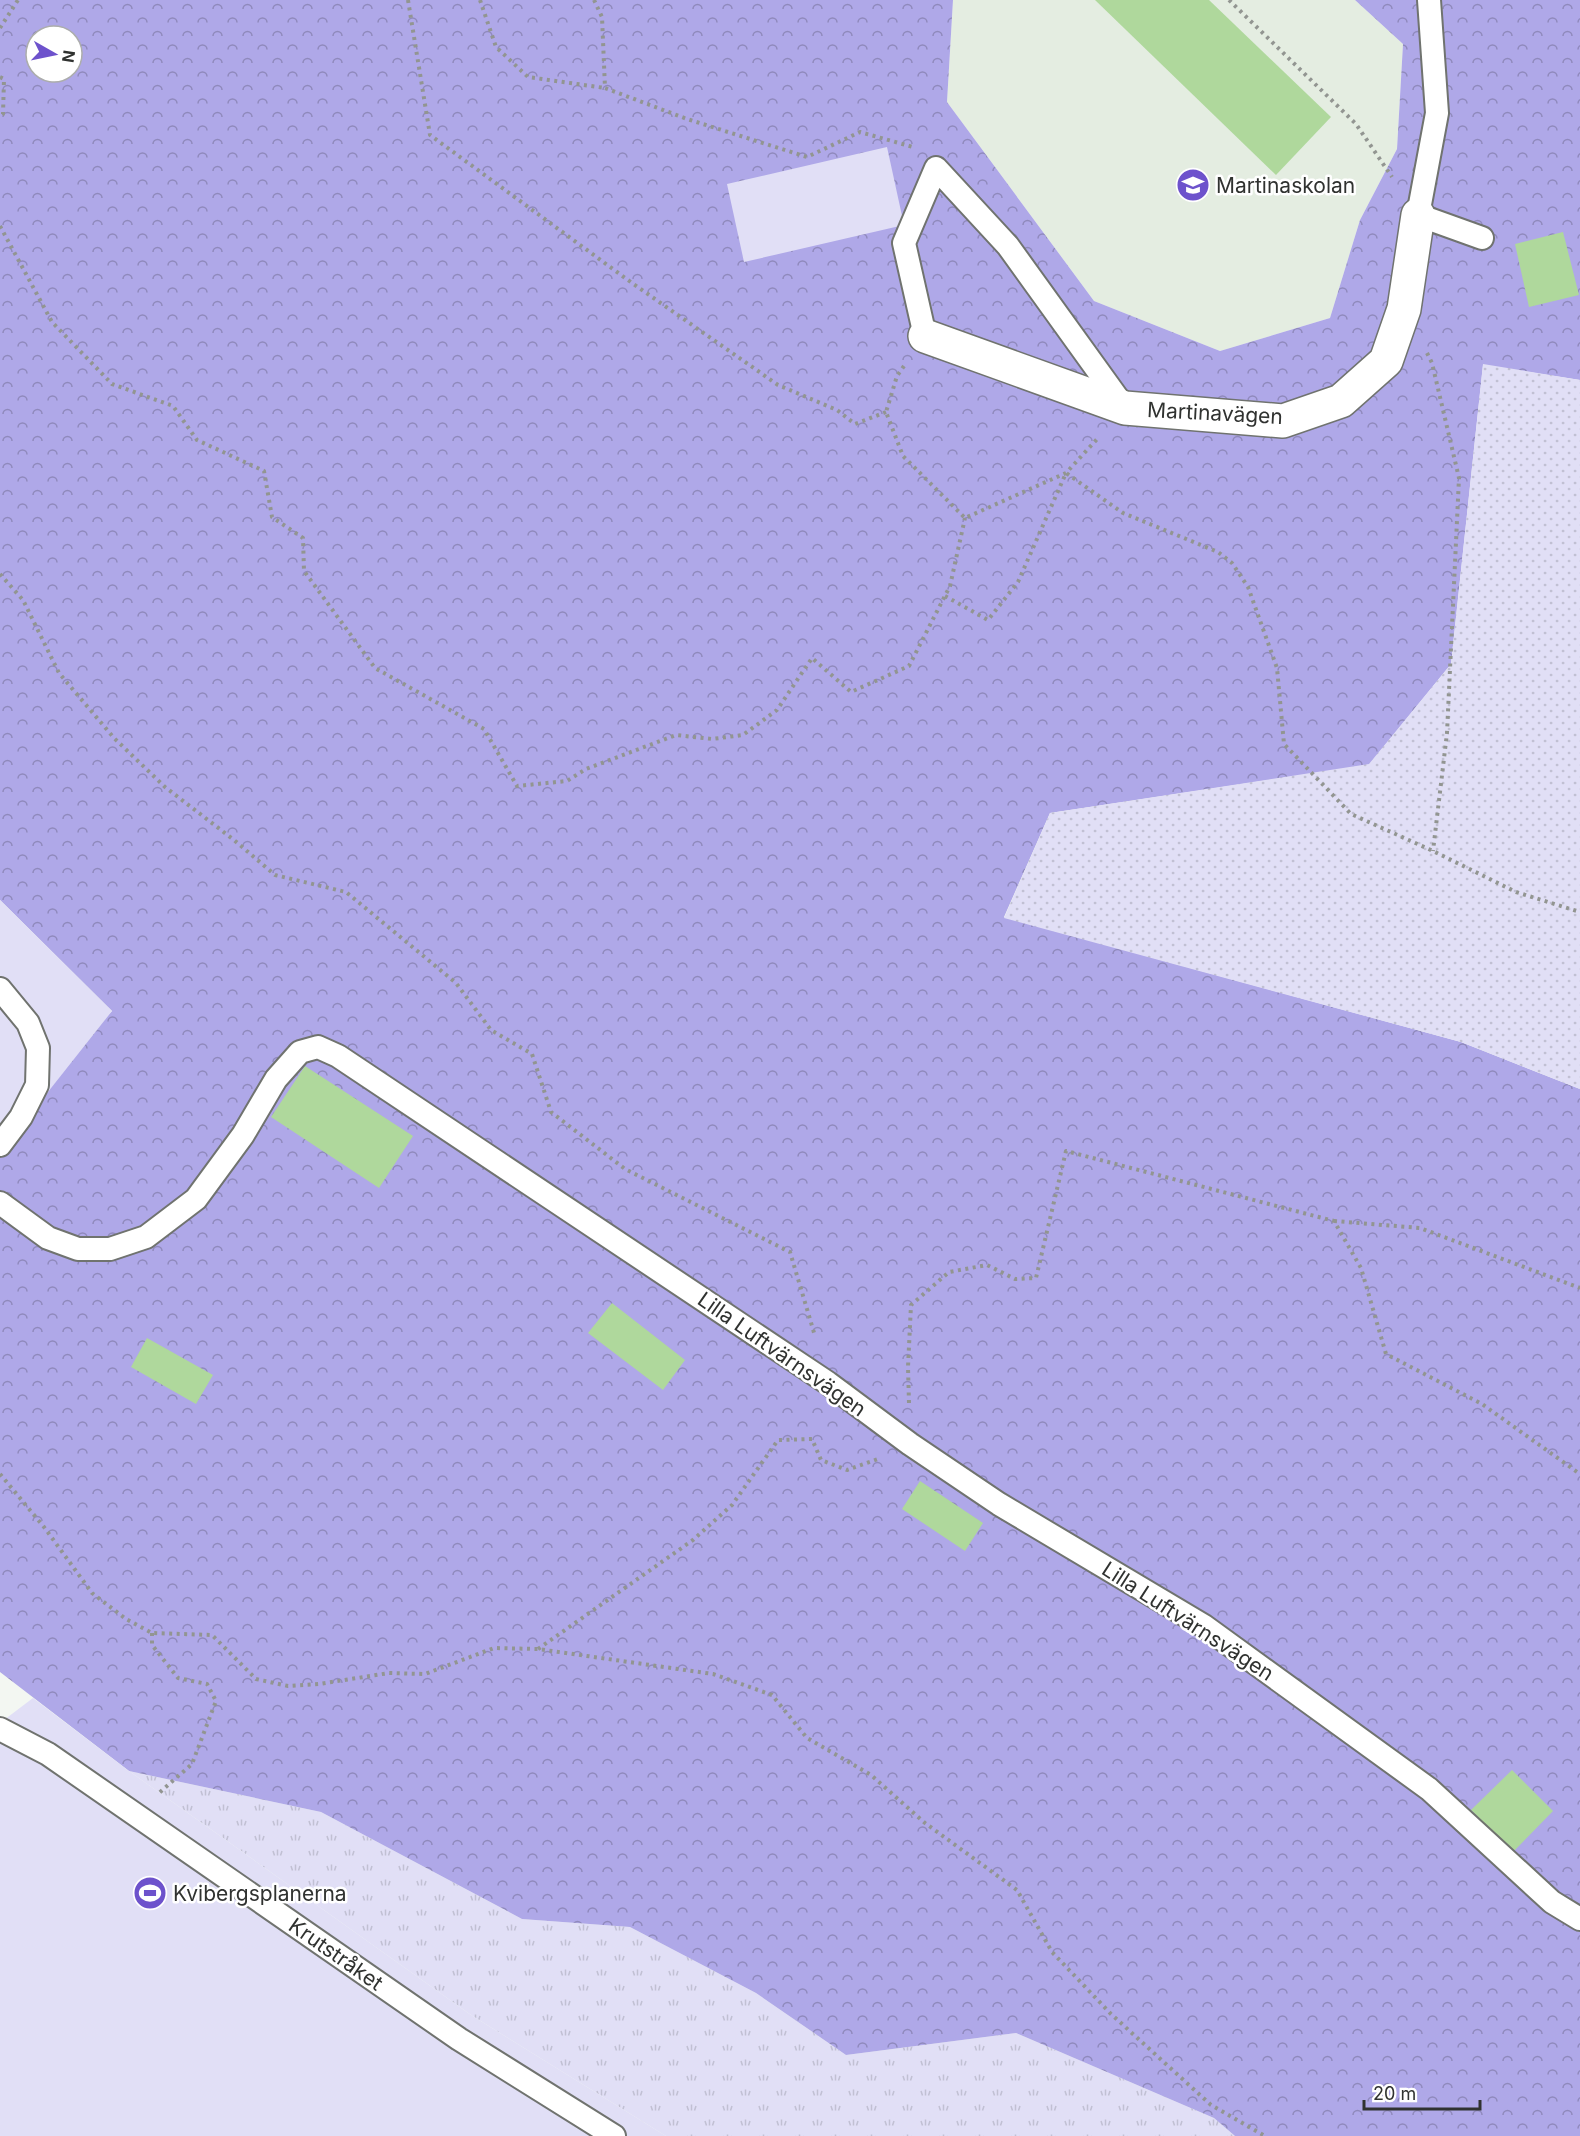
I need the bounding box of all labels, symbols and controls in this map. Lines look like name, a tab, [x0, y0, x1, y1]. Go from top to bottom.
north arrow	[24, 24, 84, 84]
text: N	[58, 49, 80, 64]
school or university icon: Martinaskolan	[1175, 167, 1211, 203]
place label: Martinaskolan	[1216, 173, 1355, 198]
street label: Martinavägen	[1147, 397, 1283, 429]
street label: Lilla Luftvärnsvägen	[693, 1286, 871, 1422]
street label: Lilla Luftvärnsvägen	[1097, 1556, 1279, 1686]
sports icon: Kvibergsplanerna	[132, 1875, 168, 1911]
place label: Kvibergsplanerna	[173, 1881, 347, 1906]
street label: Krutstråket	[284, 1913, 388, 1996]
scale bar	[1364, 2073, 1480, 2111]
text: 20 m	[1373, 2083, 1416, 2104]

